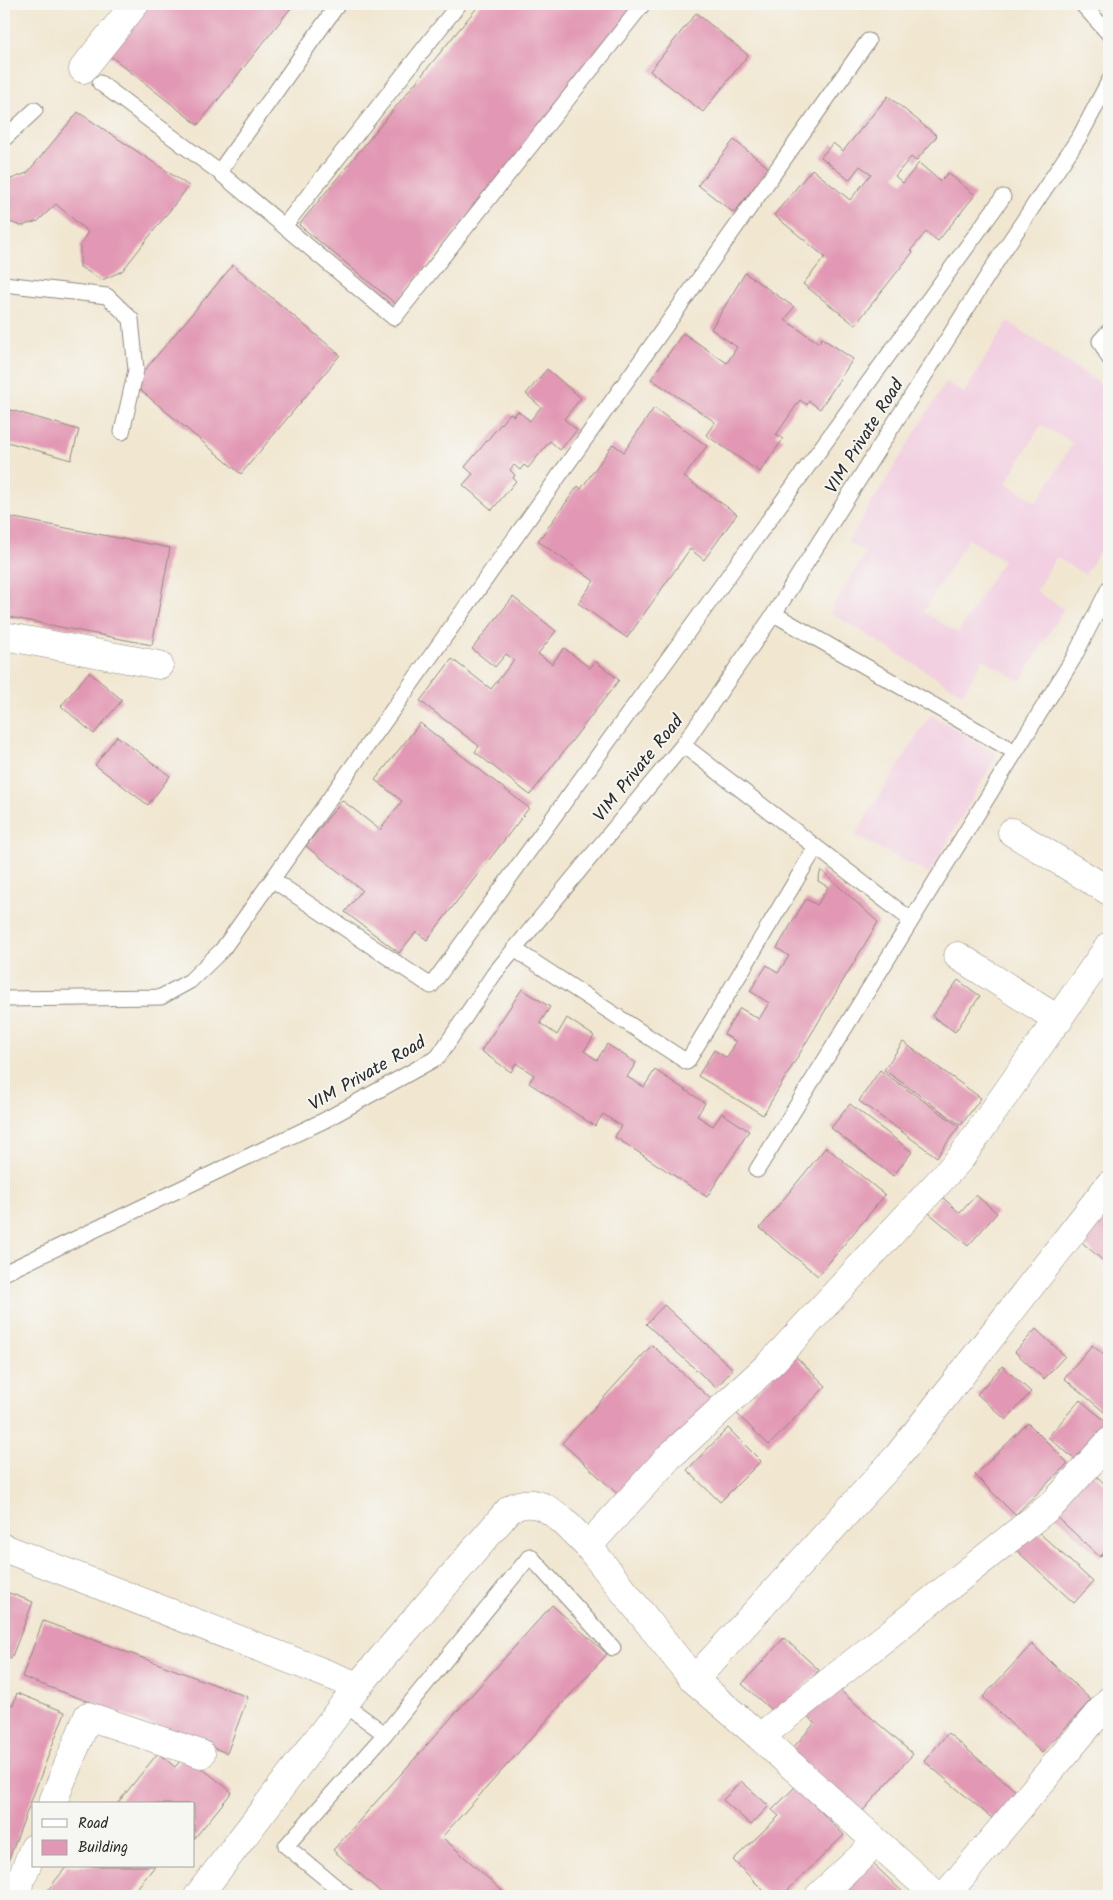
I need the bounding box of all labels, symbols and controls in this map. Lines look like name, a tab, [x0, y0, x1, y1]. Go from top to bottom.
street label: VIM Private Road	[818, 373, 913, 500]
street label: VIM Private Road	[587, 708, 692, 829]
street label: VIM Private Road	[304, 1028, 433, 1120]
legend	[32, 1802, 195, 1868]
text: Road	[78, 1812, 109, 1836]
text: Building	[78, 1836, 128, 1860]

